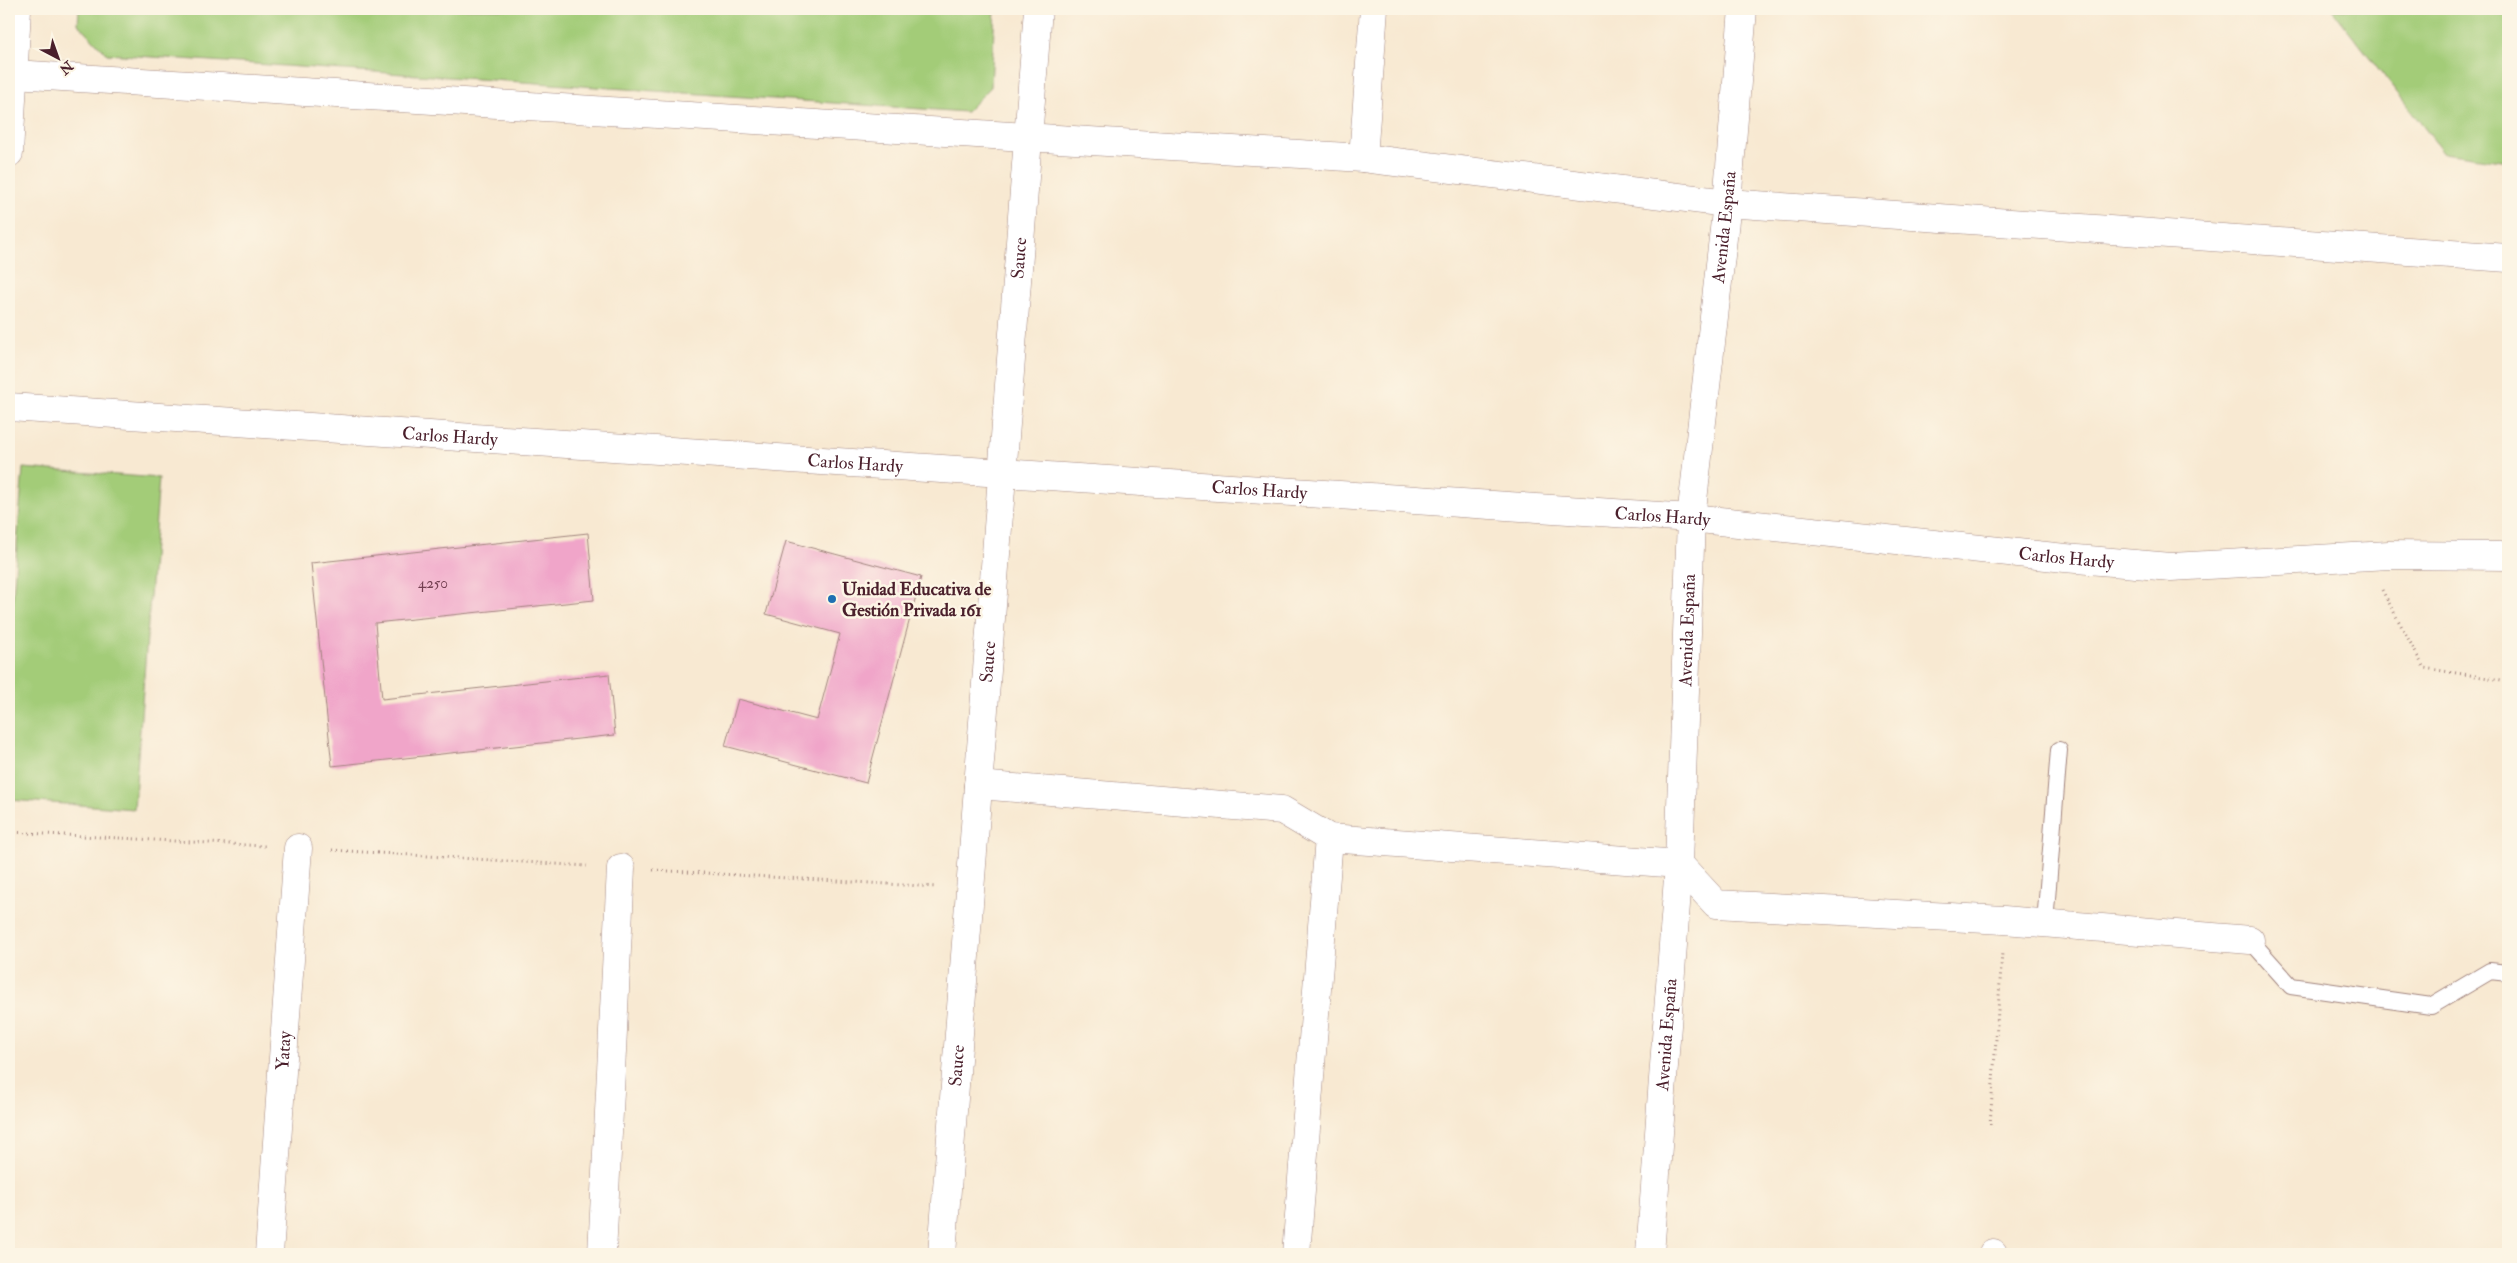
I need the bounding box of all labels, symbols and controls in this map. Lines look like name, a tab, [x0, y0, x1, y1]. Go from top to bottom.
north arrow	[32, 32, 82, 82]
text: N	[56, 56, 77, 78]
street label: Avenida España	[1707, 170, 1742, 285]
street label: Sauce	[1006, 236, 1032, 280]
street label: Carlos Hardy	[401, 422, 500, 452]
street label: Carlos Hardy	[807, 449, 905, 478]
street label: Carlos Hardy	[1211, 476, 1309, 505]
street label: Carlos Hardy	[1614, 502, 1713, 532]
street label: Carlos Hardy	[2017, 542, 2116, 574]
street label: Avenida España	[1674, 573, 1701, 688]
house number: 4250	[418, 574, 448, 593]
place label: Unidad Educativa de Gestión Privada 161	[842, 578, 992, 622]
marker: Unidad Educativa de Gestión Privada 161	[826, 593, 838, 605]
street label: Sauce	[975, 640, 1001, 683]
street label: Avenida España	[1651, 977, 1682, 1093]
street label: Yatay	[271, 1029, 297, 1071]
street label: Sauce	[944, 1044, 970, 1087]

